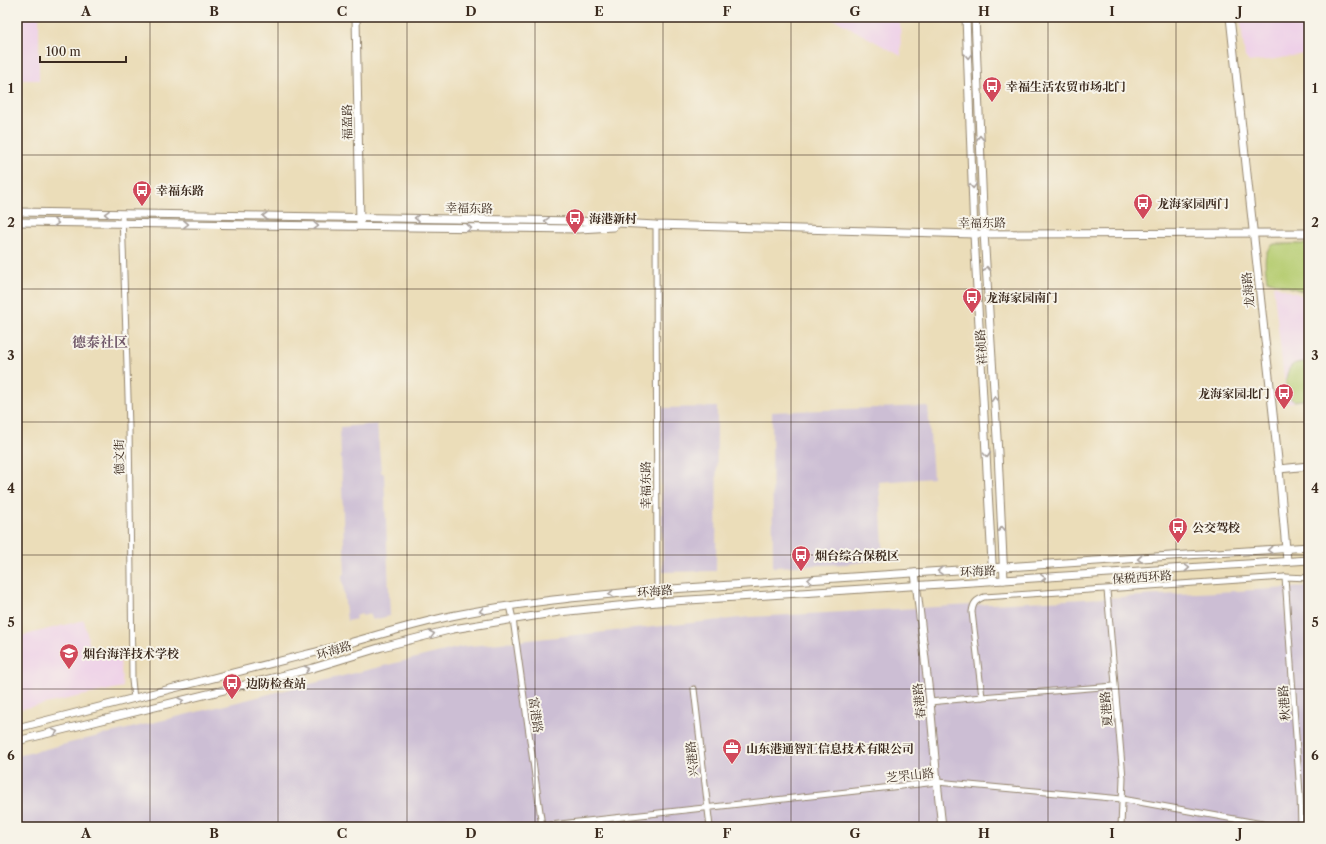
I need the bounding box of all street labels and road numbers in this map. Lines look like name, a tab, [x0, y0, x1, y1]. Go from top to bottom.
street label: 福盈路	[339, 104, 355, 140]
street label: 幸福东路	[445, 200, 493, 216]
street label: 幸福东路	[958, 215, 1006, 230]
street label: 龙海路	[1239, 271, 1257, 309]
street label: 祥祯路	[972, 329, 990, 365]
street label: 德文街	[111, 438, 127, 475]
street label: 幸福东路	[638, 461, 653, 509]
street label: 环海路	[960, 563, 996, 579]
street label: 保税西环路	[1112, 567, 1172, 587]
street label: 环海路	[636, 582, 674, 600]
street label: 环海路	[315, 638, 353, 662]
street label: 春港路	[910, 682, 928, 720]
street label: 秋港路	[1275, 685, 1293, 721]
street label: 夏港路	[1097, 690, 1115, 728]
street label: 富港路	[526, 696, 546, 734]
street label: 兴港路	[683, 740, 701, 778]
street label: 芝罘山路	[885, 765, 935, 785]

